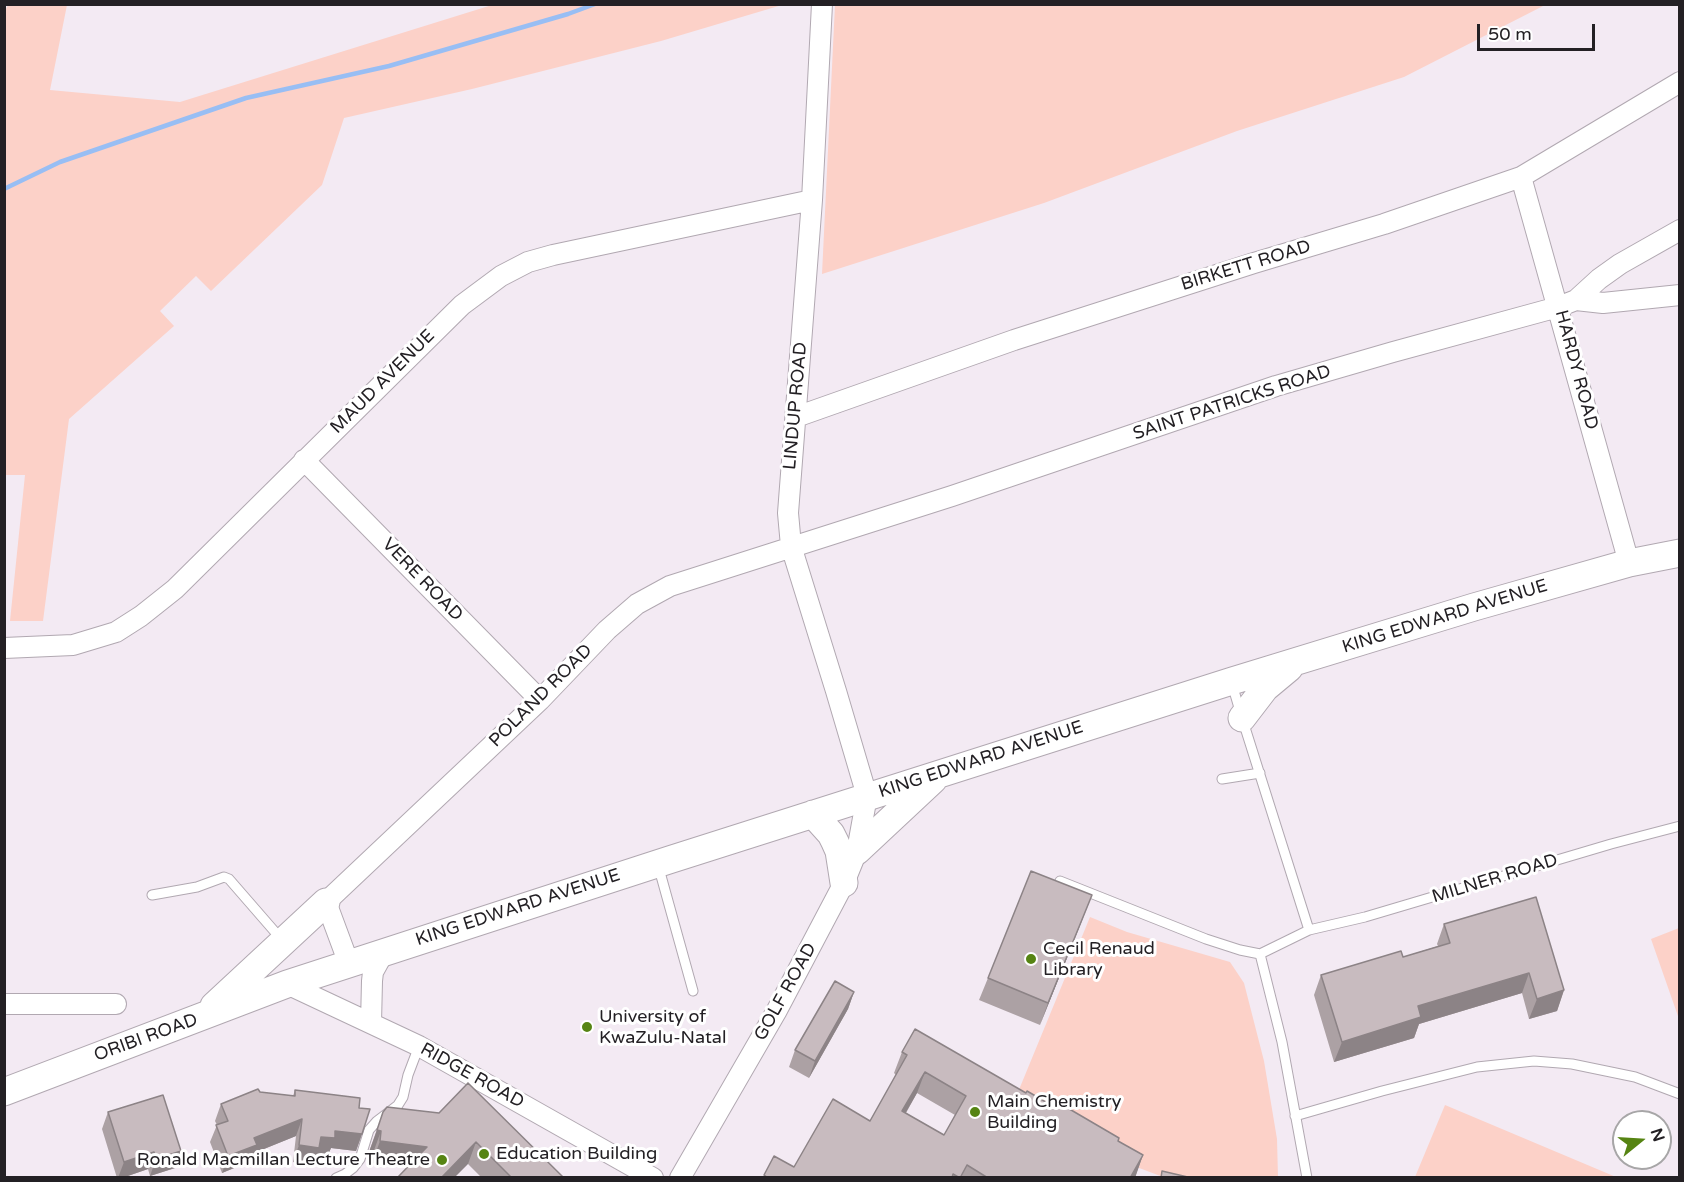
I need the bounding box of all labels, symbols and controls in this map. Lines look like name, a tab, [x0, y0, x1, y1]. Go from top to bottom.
scale bar	[1480, 12, 1598, 50]
text: 50 m	[1488, 23, 1532, 45]
street label: BIRKETT ROAD	[1178, 236, 1314, 296]
street label: HARDY ROAD	[1550, 308, 1602, 432]
street label: MAUD AVENUE	[326, 325, 440, 439]
street label: LINDUP ROAD	[780, 341, 812, 471]
street label: SAINT PATRICKS ROAD	[1130, 361, 1334, 445]
street label: VERE ROAD	[377, 534, 467, 626]
street label: KING EDWARD AVENUE	[1340, 575, 1550, 659]
street label: POLAND ROAD	[485, 640, 597, 752]
street label: KING EDWARD AVENUE	[876, 717, 1086, 803]
street label: MILNER ROAD	[1429, 850, 1561, 908]
street label: KING EDWARD AVENUE	[413, 865, 623, 951]
place label: Cecil Renaud Library	[1043, 938, 1155, 980]
street label: GOLF ROAD	[750, 939, 822, 1045]
marker: Cecil Renaud Library	[1024, 952, 1038, 966]
place label: University of KwaZulu-Natal	[599, 1006, 726, 1048]
street label: ORIBI ROAD	[91, 1009, 201, 1067]
marker: University of KwaZulu-Natal	[580, 1020, 594, 1034]
street label: RIDGE ROAD	[416, 1039, 528, 1113]
place label: Main Chemistry Building	[987, 1091, 1121, 1134]
marker: Main Chemistry Building	[968, 1105, 982, 1119]
north arrow	[1612, 1110, 1672, 1170]
text: N	[1646, 1126, 1669, 1144]
place label: Education Building	[496, 1143, 657, 1165]
marker: Education Building	[477, 1147, 491, 1161]
place label: Ronald Macmillan Lecture Theatre	[137, 1149, 430, 1171]
marker: Ronald Macmillan Lecture Theatre	[435, 1153, 449, 1167]

